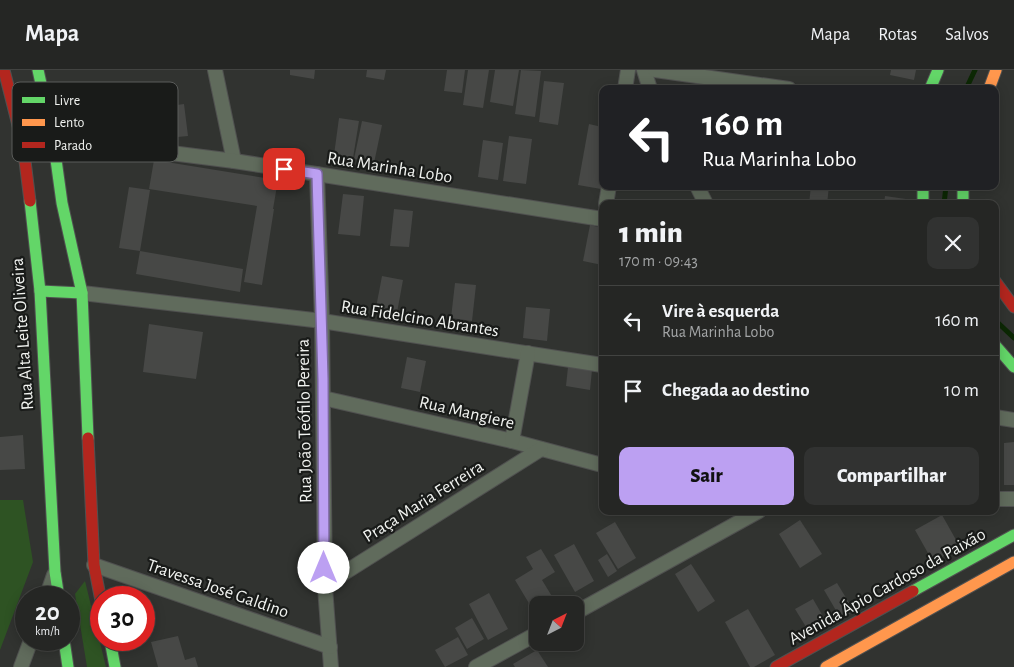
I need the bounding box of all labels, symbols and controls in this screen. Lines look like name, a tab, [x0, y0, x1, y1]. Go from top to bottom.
text: Mapa	[25, 22, 79, 46]
text: Mapa	[811, 26, 850, 44]
text: Rotas	[878, 26, 917, 44]
text: Salvos	[945, 26, 989, 44]
legend	[12, 82, 178, 162]
text: Livre	[54, 94, 80, 108]
icon: left	[619, 105, 684, 170]
text: 160 m	[702, 107, 783, 142]
text: Lento	[54, 116, 85, 130]
text: Parado	[54, 139, 92, 153]
pin	[263, 148, 305, 190]
text: Rua Marinha Lobo	[702, 148, 857, 170]
street label: Rua Marinha Lobo	[326, 149, 454, 187]
icon: arrive	[270, 155, 298, 183]
button: close	[927, 217, 979, 269]
text: 1 min	[619, 218, 683, 248]
text: 170 m · 09:43	[619, 253, 698, 269]
street label: Rua Alta Leite Oliveira	[9, 257, 37, 411]
street label: Rua Fidelcino Abrantes	[340, 298, 500, 340]
text: Vire à esquerda	[662, 302, 779, 321]
icon: left	[619, 307, 647, 335]
text: 160 m	[935, 311, 979, 330]
text: Rua Marinha Lobo	[662, 324, 774, 340]
street label: Rua João Teófilo Pereira	[295, 339, 315, 503]
icon: arrive	[619, 377, 647, 405]
text: Chegada ao destino	[662, 381, 810, 400]
text: 10 m	[944, 381, 979, 400]
street label: Rua Mangiere	[417, 393, 516, 433]
button: Sair	[619, 447, 794, 505]
button: Compartilhar	[804, 447, 979, 505]
street label: Praça Maria Ferreira	[360, 458, 487, 546]
street label: Avenida Ápio Cardoso da Paixão	[785, 522, 989, 649]
position arrow	[297, 541, 349, 593]
street label: Travessa José Galdino	[144, 556, 291, 622]
speed limit sign: 30	[90, 586, 155, 651]
north arrow	[529, 596, 584, 651]
map controls	[529, 596, 584, 651]
text: 20	[35, 600, 60, 625]
text: km/h	[35, 625, 60, 637]

